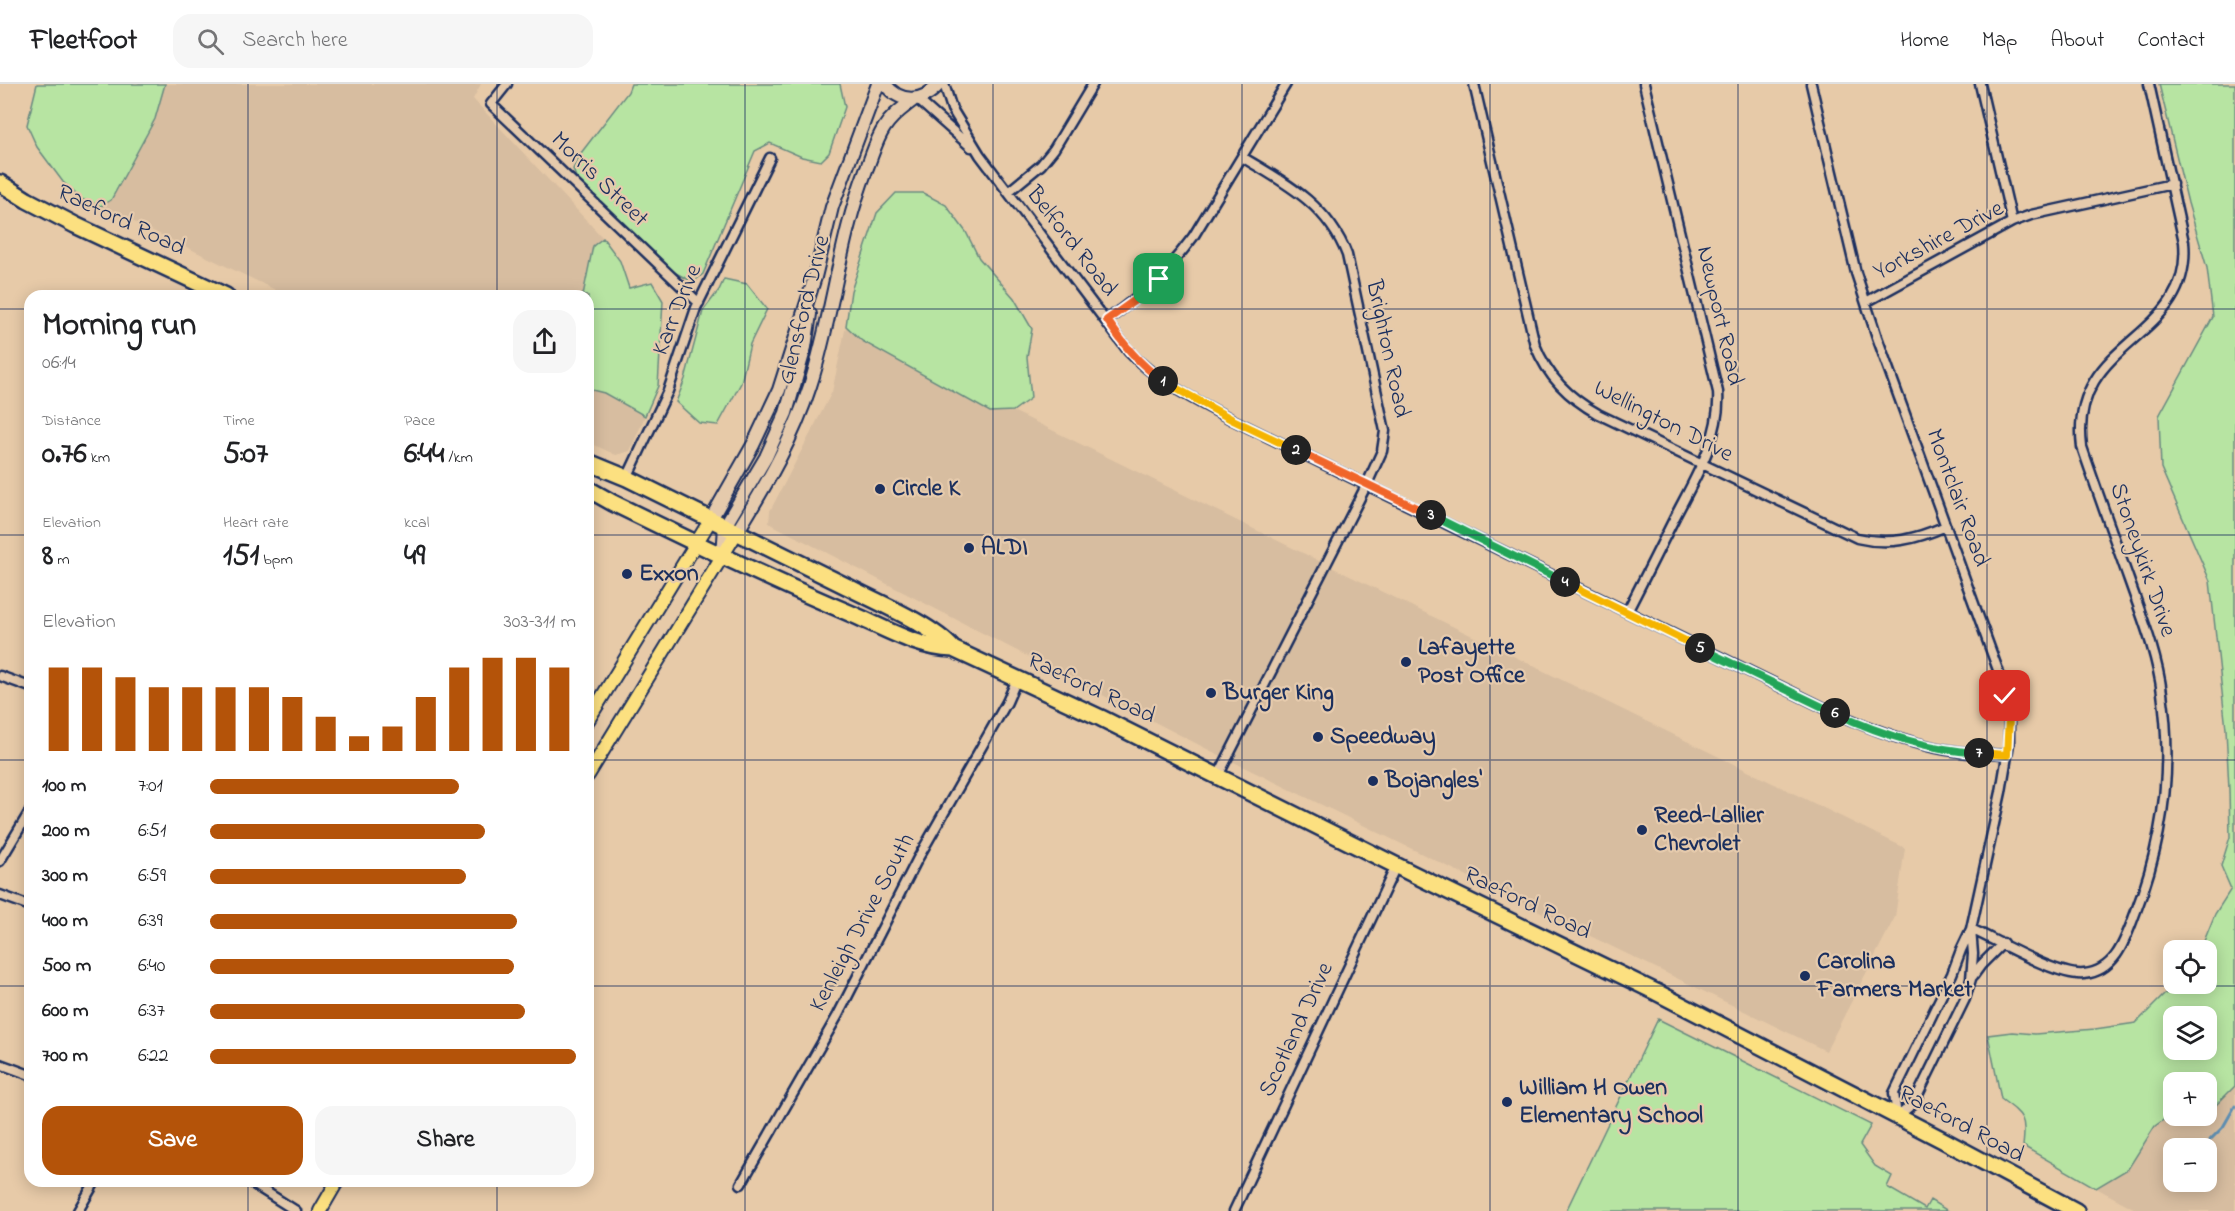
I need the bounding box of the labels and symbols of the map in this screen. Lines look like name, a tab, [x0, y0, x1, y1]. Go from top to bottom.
street label: Morris Street	[542, 124, 656, 236]
street label: Raeford Road	[51, 176, 192, 266]
street label: Belford Road	[1016, 178, 1126, 305]
street label: Yorkshire Drive	[1868, 192, 2011, 290]
street label: Glensford Drive	[769, 231, 841, 389]
street label: Newport Road	[1686, 243, 1752, 390]
pin	[1133, 253, 1184, 304]
street label: Karr Drive	[644, 259, 712, 361]
street label: Brighton Road	[1355, 276, 1419, 421]
pin: 1	[1148, 366, 1178, 396]
street label: Wellington Drive	[1587, 372, 1739, 472]
street label: Montclair Road	[1916, 424, 1998, 572]
pin: 2	[1281, 435, 1311, 465]
place label: Circle K	[892, 472, 961, 507]
street label: Stoneykirk Drive	[2098, 478, 2185, 642]
marker: Circle K	[873, 482, 887, 496]
pin: 3	[1416, 500, 1446, 530]
place label: ALDI	[981, 531, 1028, 566]
marker: ALDI	[962, 541, 976, 555]
place label: Exxon	[639, 557, 699, 592]
marker: Exxon	[620, 567, 634, 581]
pin: 4	[1550, 567, 1580, 597]
place label: Lafayette Post Office	[1418, 631, 1526, 694]
pin: 5	[1685, 633, 1715, 663]
street label: Raeford Road	[1021, 644, 1162, 734]
marker: Lafayette Post Office	[1399, 655, 1413, 669]
pin	[1979, 670, 2030, 721]
place label: Burger King	[1222, 676, 1334, 712]
marker: Burger King	[1204, 686, 1218, 700]
pin: 6	[1820, 698, 1850, 728]
place label: Speedway	[1330, 720, 1436, 756]
marker: Speedway	[1311, 730, 1325, 744]
pin: 7	[1964, 738, 1994, 768]
place label: Bojangles'	[1384, 764, 1483, 800]
marker: Bojangles'	[1366, 774, 1380, 788]
place label: Reed-Lallier Chevrolet	[1654, 799, 1764, 862]
marker: Reed-Lallier Chevrolet	[1635, 823, 1649, 837]
street label: Kenleigh Drive South	[801, 828, 925, 1018]
street label: Raeford Road	[1457, 858, 1597, 950]
place label: Carolina Farmers Market	[1816, 945, 1973, 1008]
street label: Scotland Drive	[1250, 957, 1344, 1103]
marker: Carolina Farmers Market	[1798, 969, 1812, 983]
place label: William H Owen Elementary School	[1519, 1071, 1703, 1135]
street label: Raeford Road	[1892, 1077, 2031, 1173]
marker: William H Owen Elementary School	[1500, 1095, 1514, 1109]

